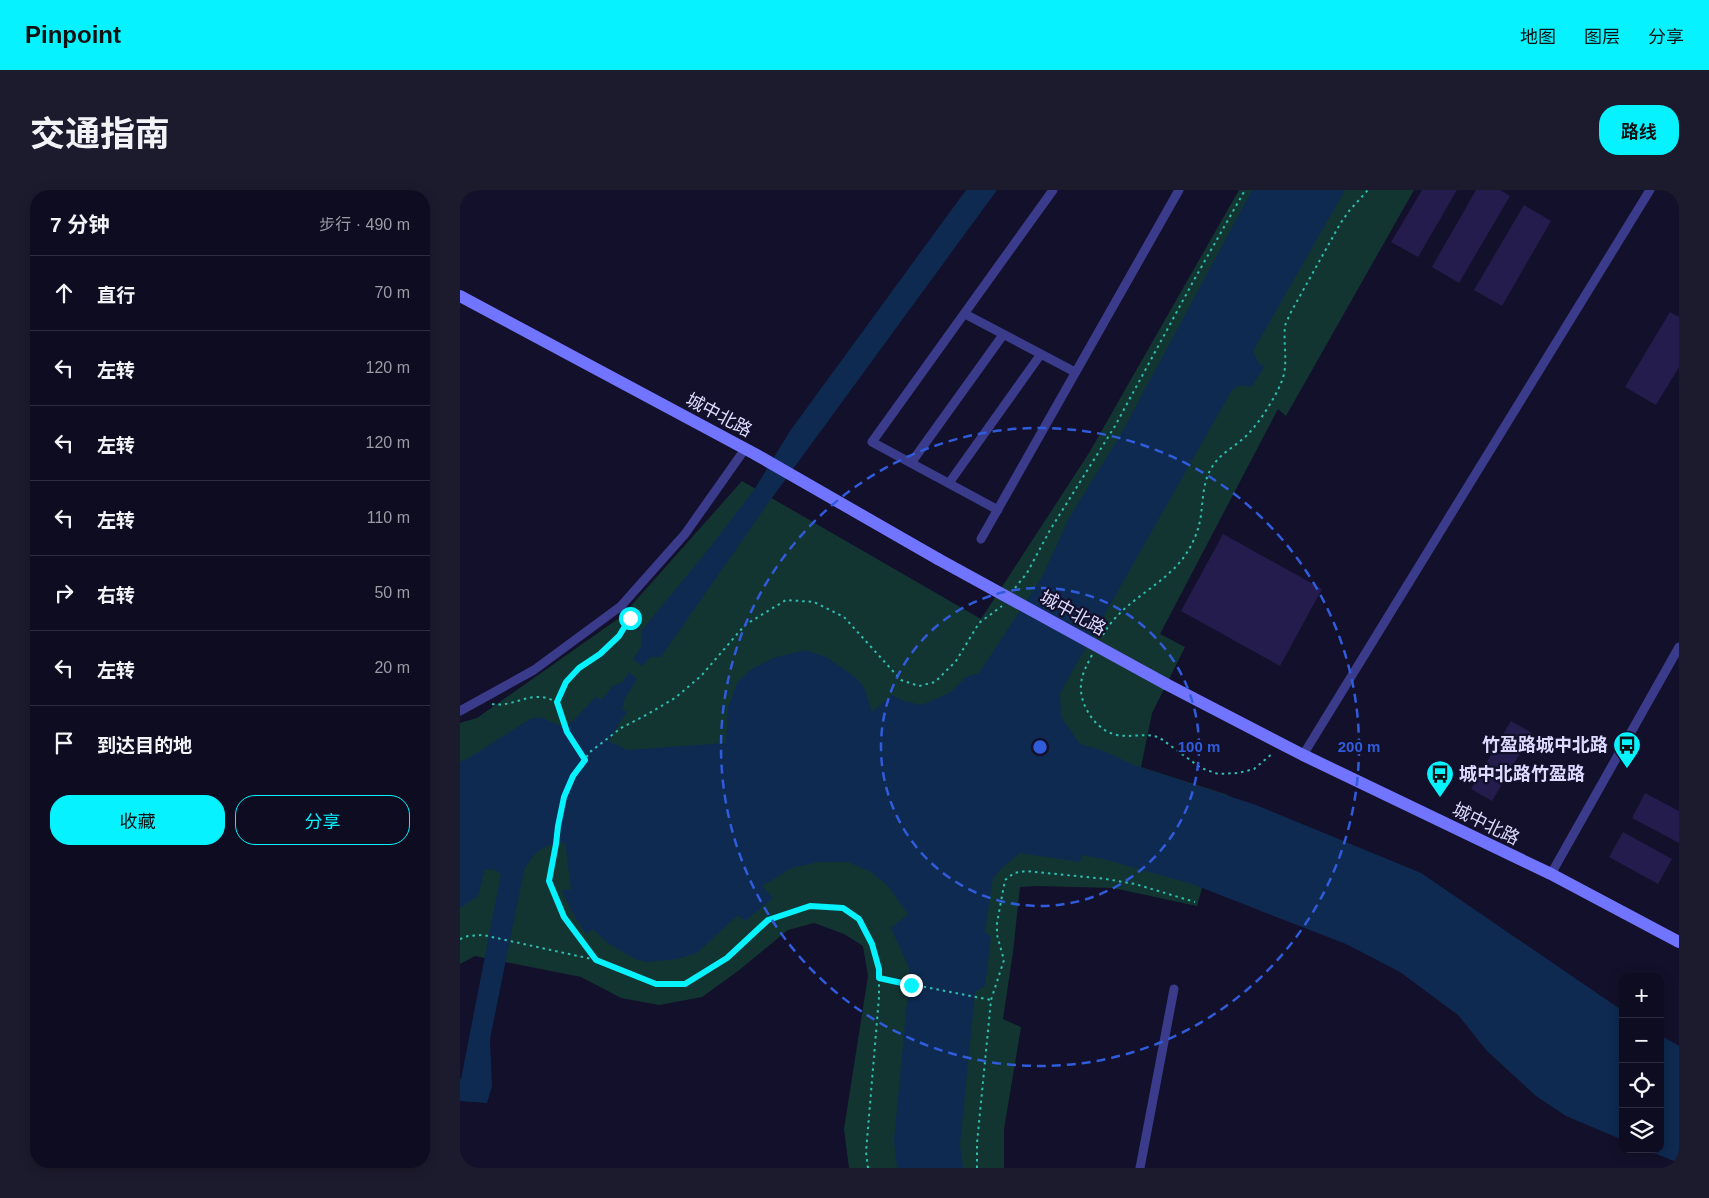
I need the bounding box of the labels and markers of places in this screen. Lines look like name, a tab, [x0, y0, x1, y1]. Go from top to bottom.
bus stop icon: 竹盈路城中北路	[1612, 730, 1642, 769]
place label: 竹盈路城中北路	[1482, 735, 1608, 755]
centre of rings	[1031, 738, 1049, 756]
bus stop icon: 城中北路竹盈路	[1425, 759, 1455, 798]
place label: 城中北路竹盈路	[1459, 764, 1585, 784]

